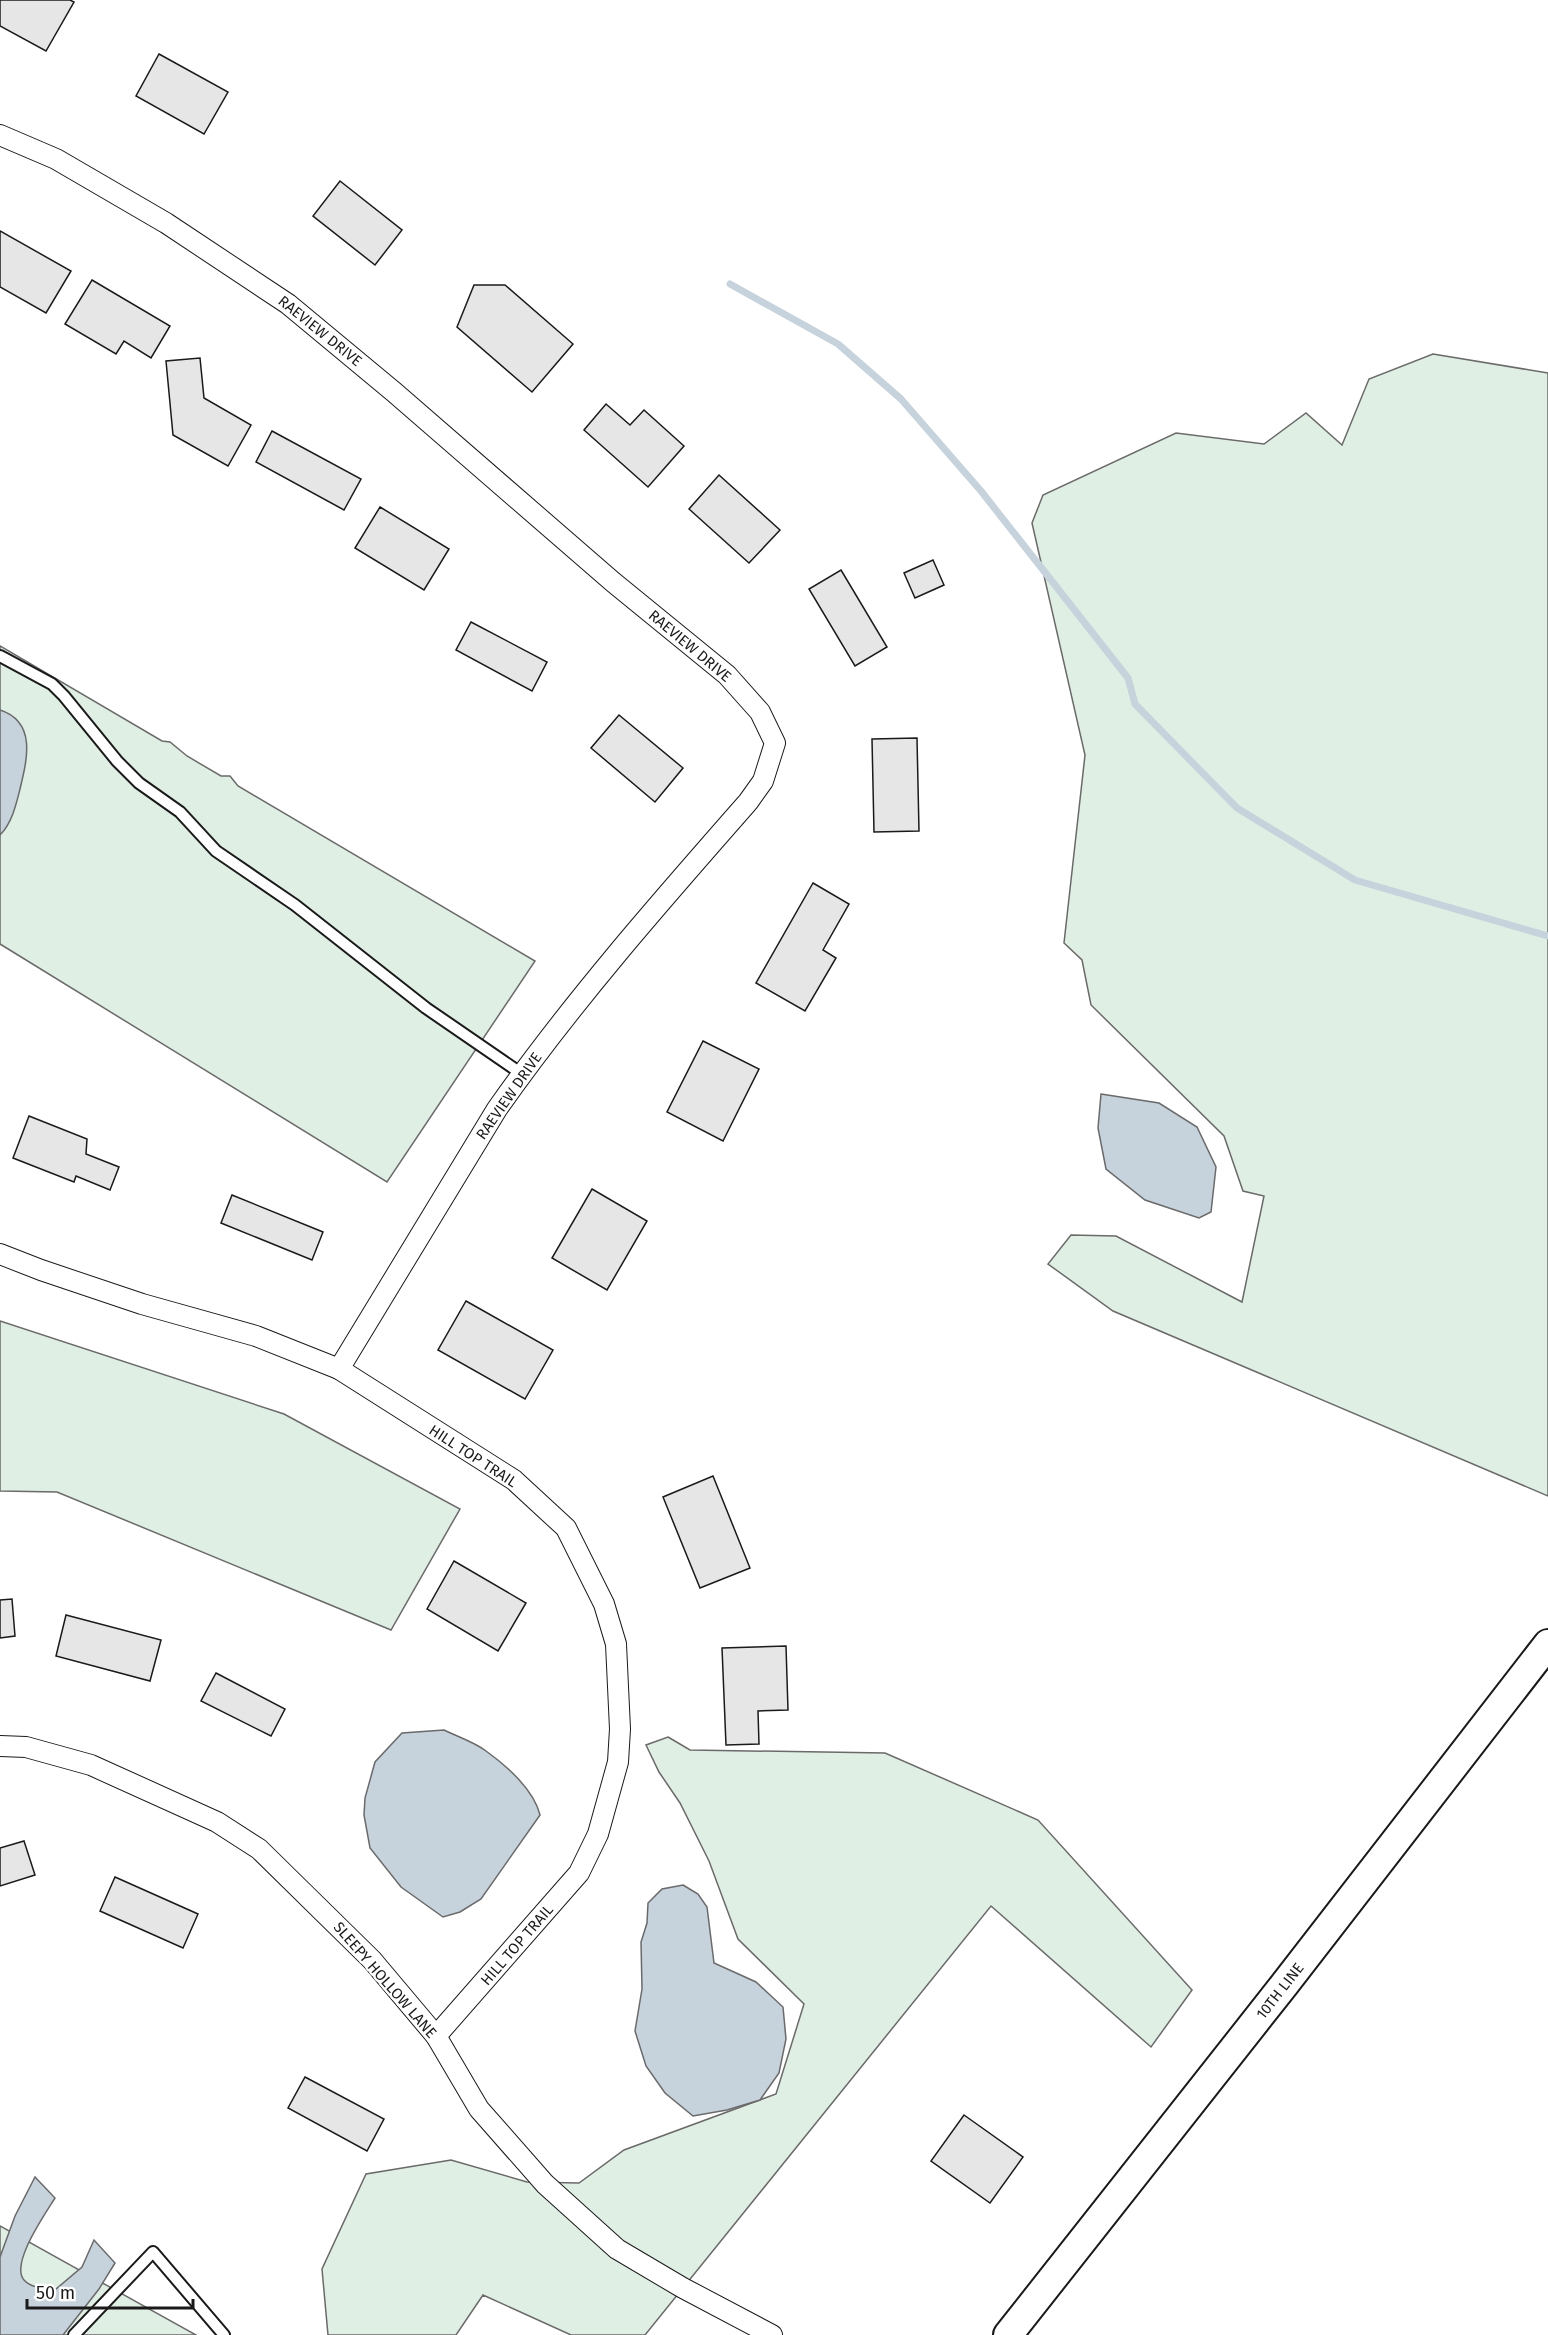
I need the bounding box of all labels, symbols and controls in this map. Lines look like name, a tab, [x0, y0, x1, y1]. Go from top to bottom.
street label: RAEVIEW DRIVE	[275, 292, 365, 370]
street label: RAEVIEW DRIVE	[645, 606, 735, 686]
street label: RAEVIEW DRIVE	[472, 1049, 546, 1143]
street label: HILL TOP TRAIL	[426, 1421, 521, 1491]
street label: HILL TOP TRAIL	[477, 1901, 557, 1989]
street label: SLEEPY HOLLOW LANE	[330, 1918, 440, 2042]
street label: 10TH LINE	[1252, 1959, 1308, 2023]
scale bar	[27, 2272, 194, 2310]
text: 50 m	[36, 2282, 75, 2304]

